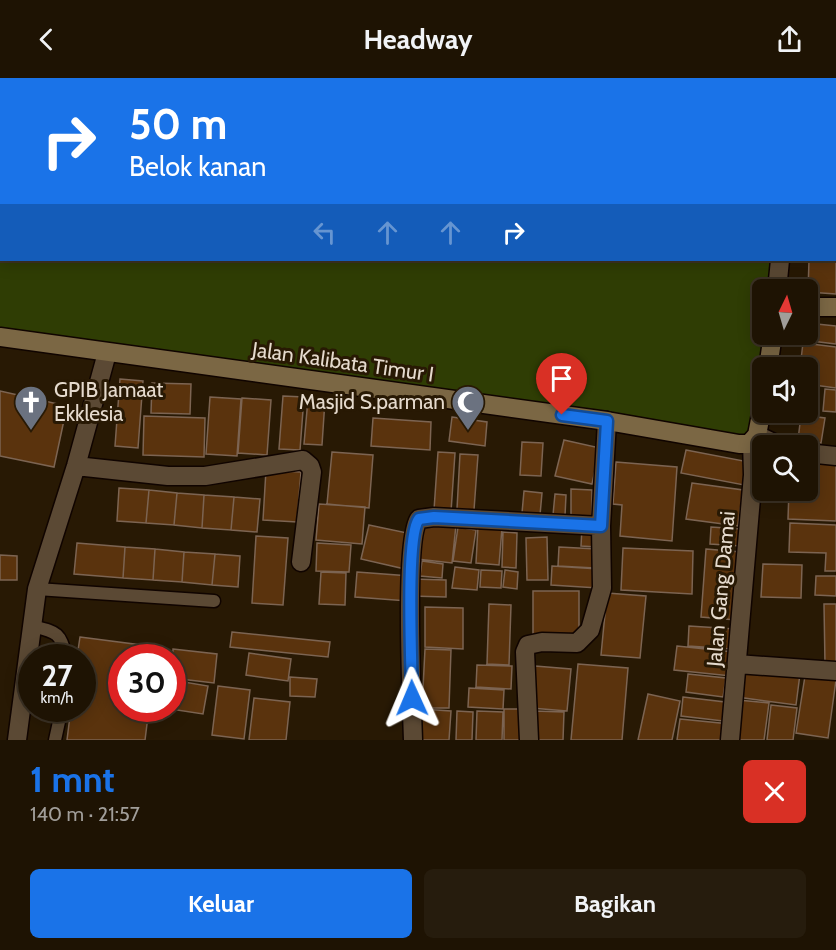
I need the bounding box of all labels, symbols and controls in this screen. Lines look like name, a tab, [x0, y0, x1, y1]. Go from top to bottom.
icon: back	[30, 23, 63, 56]
text: Headway	[364, 23, 472, 56]
icon: share	[773, 23, 806, 56]
text: 50 m	[129, 98, 227, 150]
icon: right	[30, 102, 108, 180]
text: Belok kanan	[129, 150, 266, 183]
icon: left	[308, 216, 341, 249]
icon: ahead	[371, 216, 404, 249]
icon: ahead	[434, 216, 467, 249]
icon: right	[497, 216, 530, 249]
north arrow	[752, 279, 818, 345]
map controls	[752, 279, 818, 501]
street label: Jalan Kalibata Timur I	[250, 336, 435, 387]
pin	[536, 353, 587, 415]
button: sound	[752, 357, 818, 423]
icon: arrive	[545, 362, 578, 395]
place label: GPIB Jamaat Ekklesia	[54, 377, 163, 426]
church icon: GPIB Jamaat Ekklesia	[13, 384, 49, 431]
mosque icon: Masjid S.parman	[450, 384, 486, 431]
place label: Masjid S.parman	[299, 389, 445, 415]
button: search	[752, 435, 818, 501]
street label: Jalan Gang Damai	[701, 510, 740, 669]
speed limit sign: 30	[108, 644, 186, 722]
text: 27	[41, 657, 73, 694]
position arrow	[380, 666, 444, 730]
text: km/h	[41, 689, 73, 707]
text: 1 mnt	[30, 757, 115, 801]
button: close	[743, 760, 806, 823]
text: 140 m · 21:57	[30, 802, 140, 826]
button: Keluar	[30, 869, 412, 938]
button: Bagikan	[424, 869, 806, 938]

